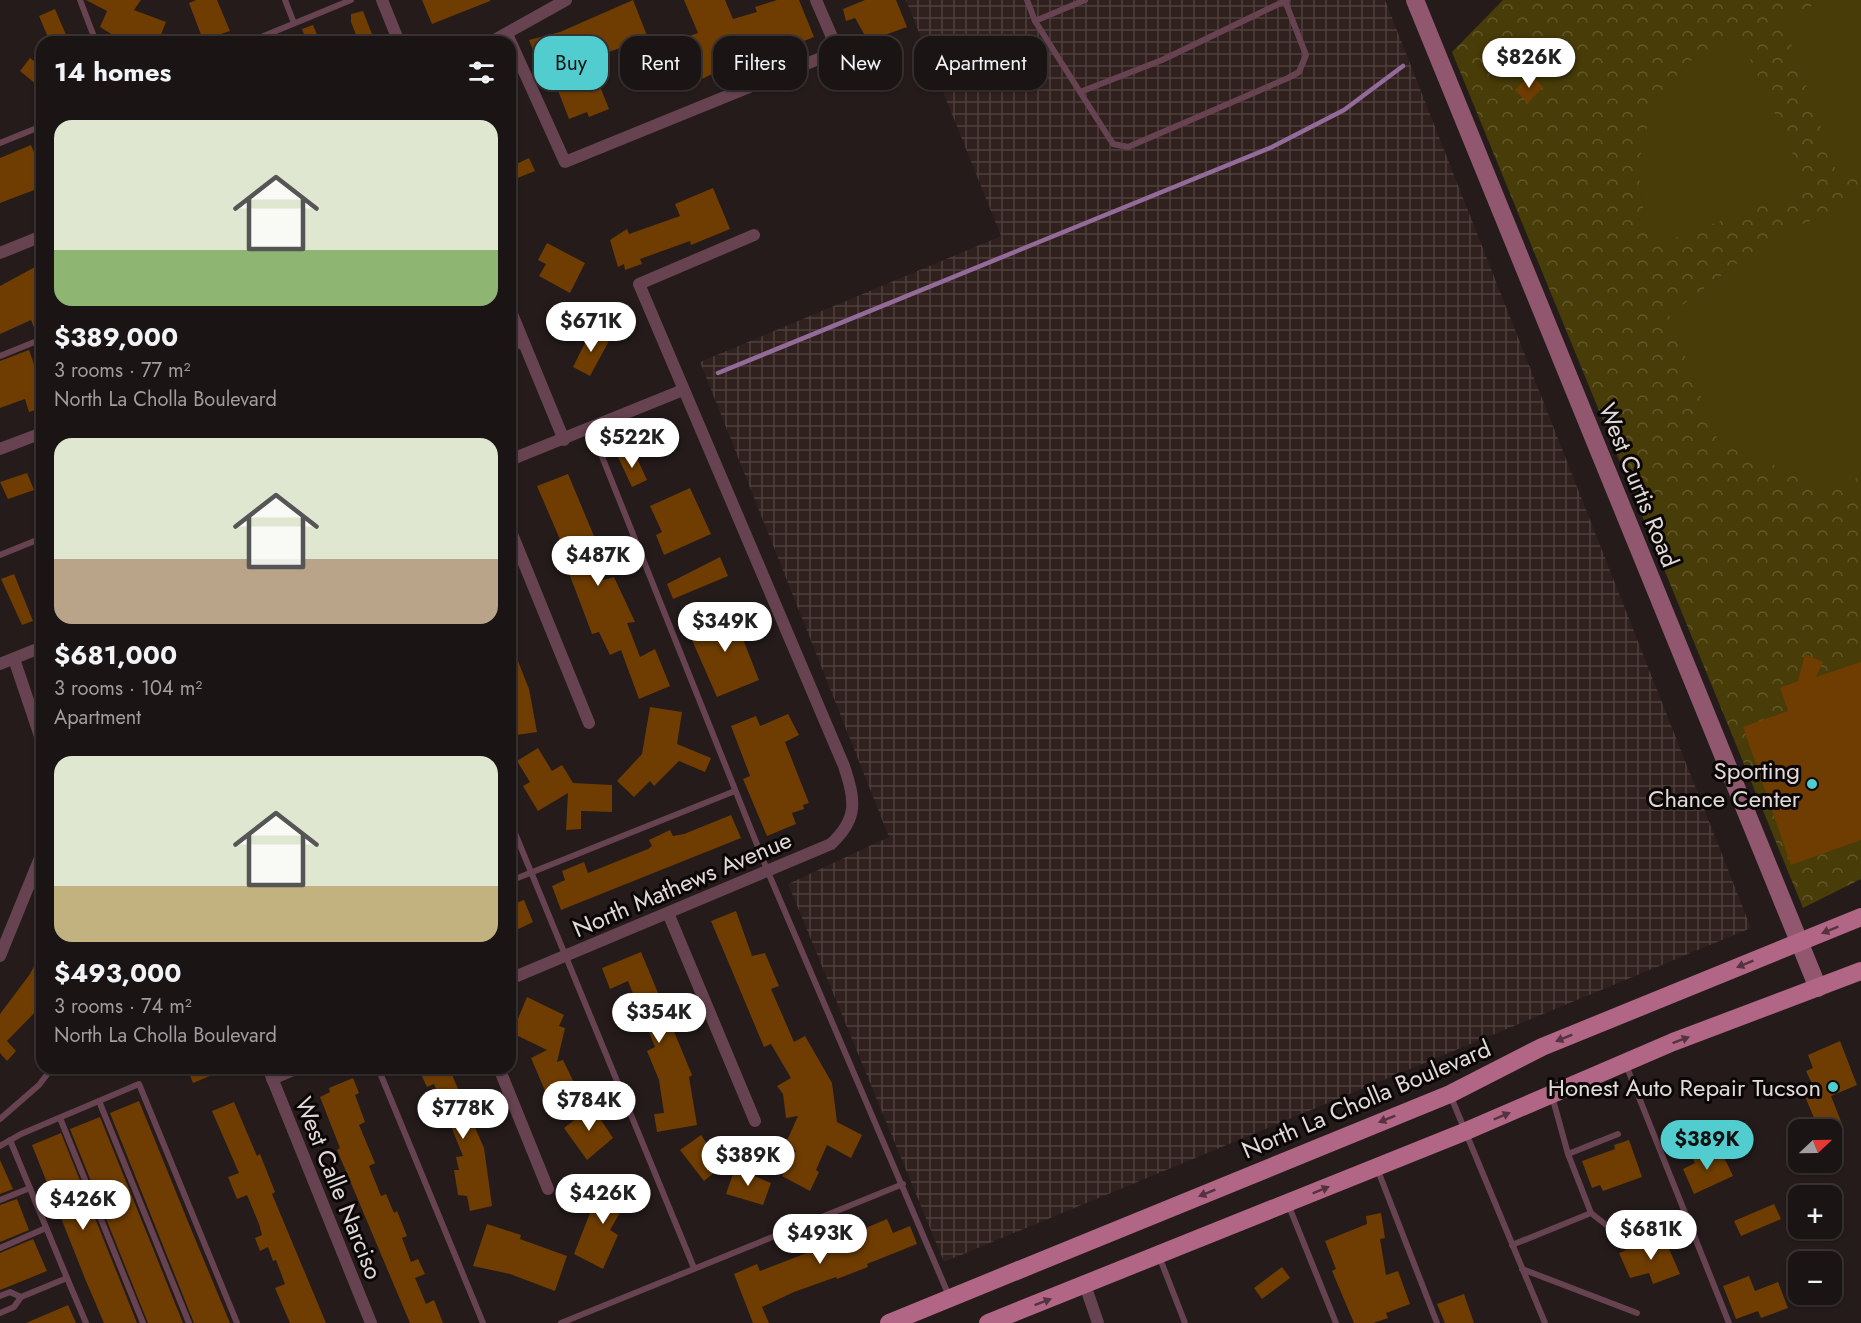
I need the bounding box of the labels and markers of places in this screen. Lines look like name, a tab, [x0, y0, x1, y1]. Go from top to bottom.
pin: $826K	[1487, 38, 1571, 89]
pin: $671K	[549, 302, 633, 353]
pin: $522K	[590, 418, 674, 469]
pin: $487K	[556, 536, 640, 587]
pin: $349K	[683, 602, 767, 653]
place label: Sporting Chance Center	[1648, 753, 1801, 816]
marker: Sporting Chance Center	[1805, 777, 1819, 791]
pin: $354K	[617, 993, 701, 1044]
place label: Honest Auto Repair Tucson	[1548, 1070, 1821, 1105]
marker: Honest Auto Repair Tucson	[1826, 1080, 1840, 1094]
pin: $784K	[547, 1081, 631, 1132]
pin: $778K	[421, 1089, 505, 1140]
pin: $389K	[1665, 1120, 1749, 1171]
pin: $389K	[706, 1136, 790, 1187]
pin: $426K	[561, 1174, 645, 1225]
pin: $426K	[41, 1180, 125, 1231]
pin: $681K	[1609, 1210, 1693, 1261]
pin: $493K	[778, 1214, 862, 1265]

